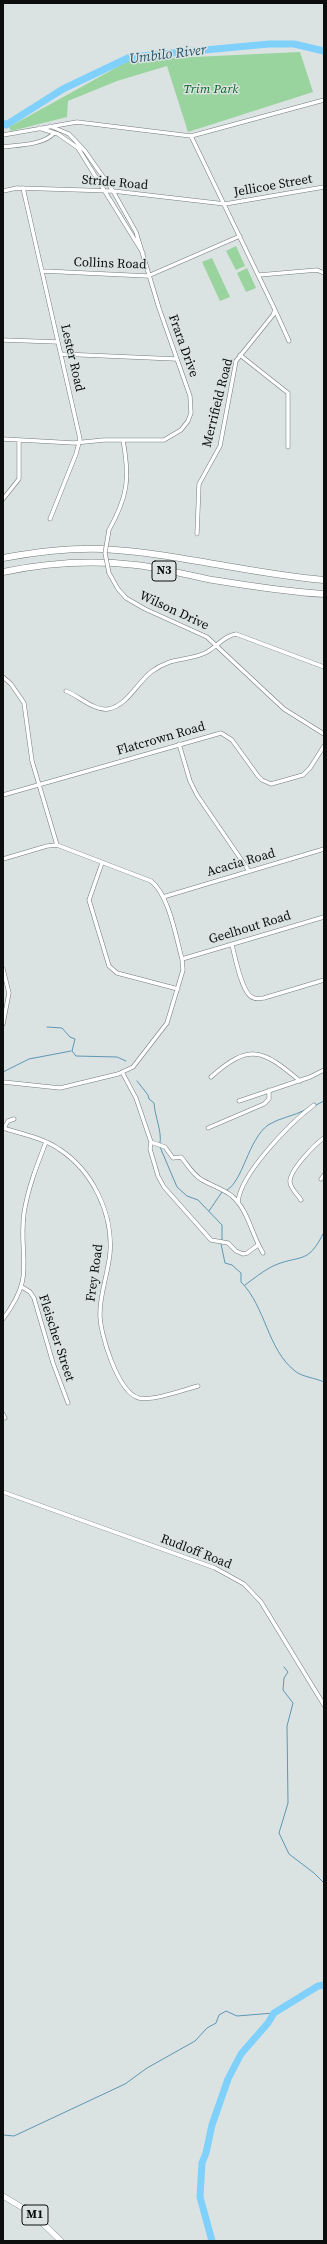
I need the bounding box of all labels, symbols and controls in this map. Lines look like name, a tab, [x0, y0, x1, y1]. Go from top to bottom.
water label: Umbilo River	[129, 42, 207, 68]
park label: Trim Park	[184, 82, 238, 98]
street label: Jellicoe Street	[233, 171, 313, 201]
street label: Stride Road	[81, 172, 149, 194]
street label: Collins Road	[73, 255, 147, 273]
street label: Frara Drive	[164, 313, 202, 379]
street label: Lester Road	[57, 323, 87, 393]
street label: Merrifield Road	[199, 357, 237, 449]
road number: N3	[152, 561, 176, 581]
street label: Wilson Drive	[137, 588, 211, 634]
street label: Flatcrown Road	[115, 719, 207, 759]
street label: Acacia Road	[205, 846, 277, 880]
street label: Geelhout Road	[207, 908, 293, 948]
street label: Frey Road	[83, 1243, 107, 1303]
street label: Fleischer Street	[35, 1293, 77, 1383]
street label: Rudloff Road	[158, 1531, 234, 1573]
road number: M1	[22, 2205, 48, 2225]

